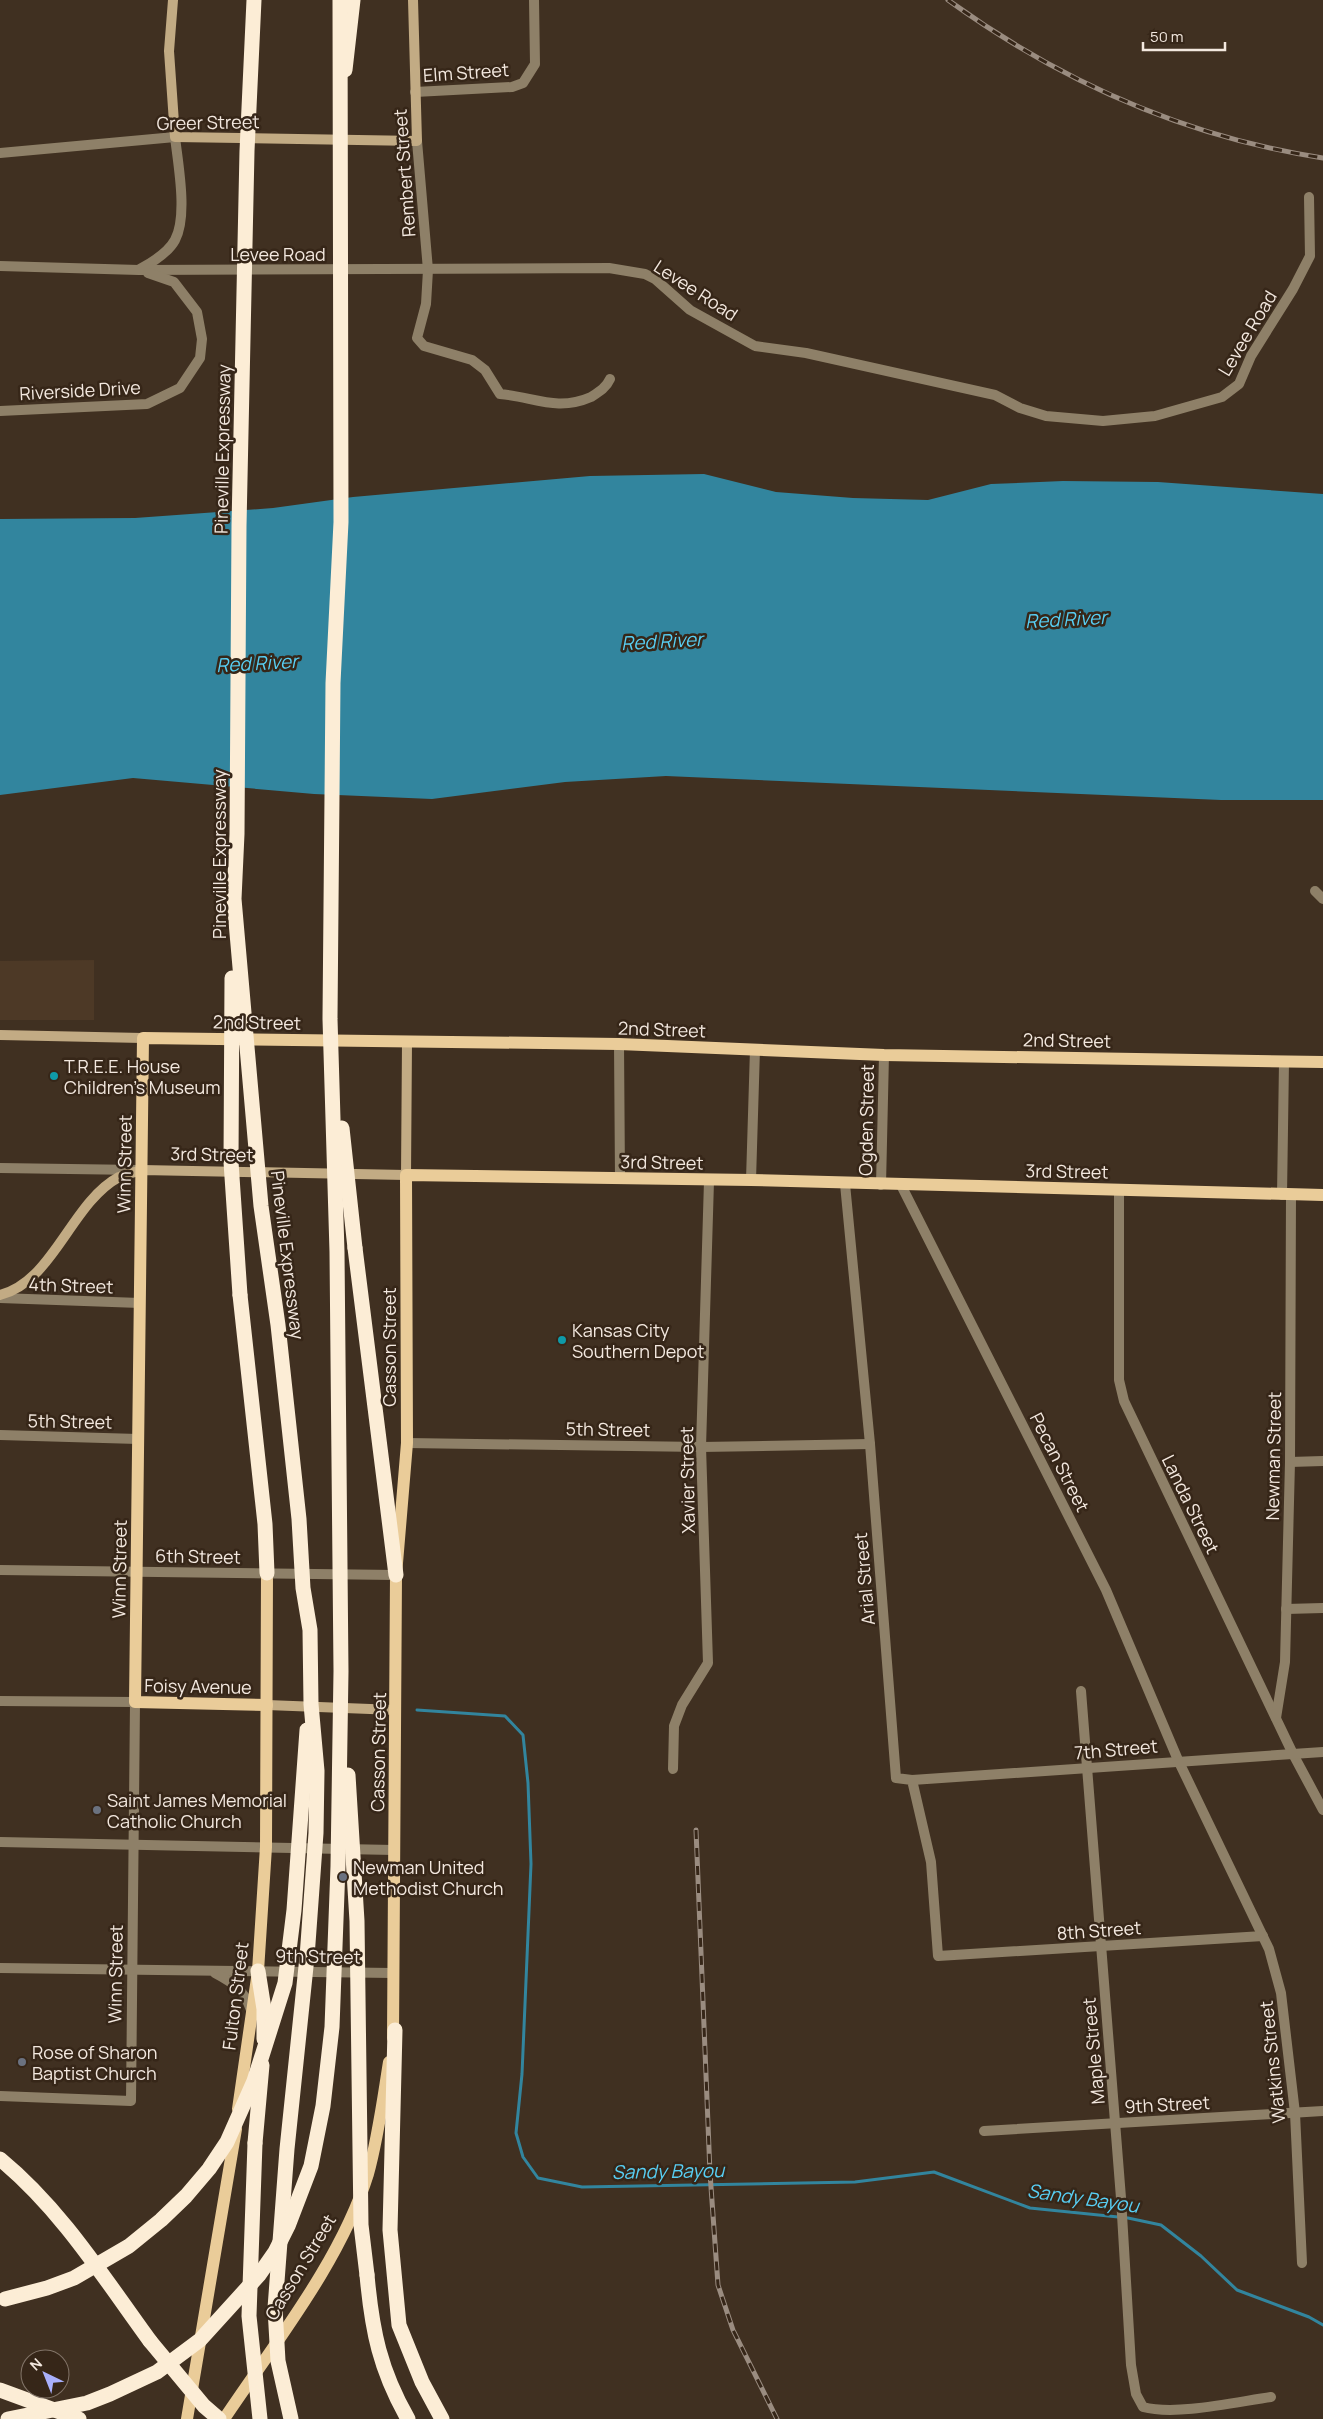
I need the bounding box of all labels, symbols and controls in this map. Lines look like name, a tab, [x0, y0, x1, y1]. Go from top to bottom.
scale bar	[1143, 20, 1226, 52]
text: 50 m	[1150, 26, 1184, 47]
street label: Elm Street	[422, 57, 510, 87]
street label: Rembert Street	[388, 108, 420, 238]
street label: Greer Street	[156, 109, 260, 135]
street label: Levee Road	[230, 242, 326, 266]
street label: Levee Road	[649, 254, 743, 326]
street label: Levee Road	[1212, 286, 1282, 380]
street label: Pineville Expressway	[209, 363, 235, 534]
street label: Riverside Drive	[19, 375, 141, 405]
water label: Red River	[1024, 604, 1110, 634]
water label: Red River	[620, 626, 706, 656]
water label: Red River	[215, 648, 301, 678]
street label: Pineville Expressway	[207, 769, 231, 939]
street label: 2nd Street	[213, 1009, 301, 1035]
street label: 2nd Street	[618, 1015, 706, 1043]
street label: 2nd Street	[1023, 1027, 1111, 1053]
place label: T.R.E.E. House Children's Museum	[64, 1054, 221, 1099]
street label: Ogden Street	[853, 1064, 879, 1176]
marker: T.R.E.E. House Children's Museum	[48, 1070, 60, 1082]
street label: Winn Street	[111, 1115, 137, 1213]
street label: 3rd Street	[170, 1141, 254, 1167]
street label: 3rd Street	[620, 1149, 704, 1175]
street label: 3rd Street	[1025, 1158, 1109, 1184]
street label: Pineville Expressway	[266, 1169, 310, 1341]
street label: 4th Street	[28, 1272, 114, 1298]
street label: Casson Street	[377, 1287, 401, 1407]
place label: Kansas City Southern Depot	[572, 1318, 705, 1363]
marker: Kansas City Southern Depot	[556, 1334, 568, 1346]
street label: Newman Street	[1260, 1391, 1286, 1521]
street label: 5th Street	[27, 1408, 113, 1434]
street label: Pecan Street	[1025, 1408, 1095, 1516]
street label: 5th Street	[565, 1416, 651, 1442]
street label: Xavier Street	[674, 1426, 700, 1534]
street label: Landa Street	[1157, 1451, 1225, 1557]
street label: Winn Street	[106, 1520, 132, 1618]
street label: Arial Street	[848, 1532, 880, 1626]
street label: 6th Street	[155, 1543, 241, 1569]
street label: Foisy Avenue	[144, 1673, 252, 1699]
street label: Casson Street	[365, 1692, 391, 1812]
street label: 7th Street	[1073, 1733, 1159, 1765]
place label: Saint James Memorial Catholic Church	[107, 1788, 287, 1833]
marker: Saint James Memorial Catholic Church	[91, 1804, 103, 1816]
place label: Newman United Methodist Church	[353, 1855, 504, 1900]
marker: Newman United Methodist Church	[337, 1871, 349, 1883]
street label: 8th Street	[1056, 1915, 1142, 1945]
street label: Winn Street	[102, 1925, 128, 2023]
street label: Fulton Street	[216, 1941, 254, 2051]
street label: 9th Street	[275, 1943, 361, 1969]
street label: Maple Street	[1076, 1997, 1110, 2105]
street label: Watkins Street	[1254, 2000, 1290, 2124]
place label: Rose of Sharon Baptist Church	[32, 2040, 158, 2085]
marker: Rose of Sharon Baptist Church	[16, 2056, 28, 2068]
street label: 9th Street	[1124, 2090, 1210, 2118]
water label: Sandy Bayou	[612, 2157, 726, 2185]
water label: Sandy Bayou	[1026, 2177, 1142, 2219]
street label: Casson Street	[259, 2210, 341, 2324]
north arrow	[20, 2349, 70, 2399]
text: N	[26, 2354, 46, 2375]

